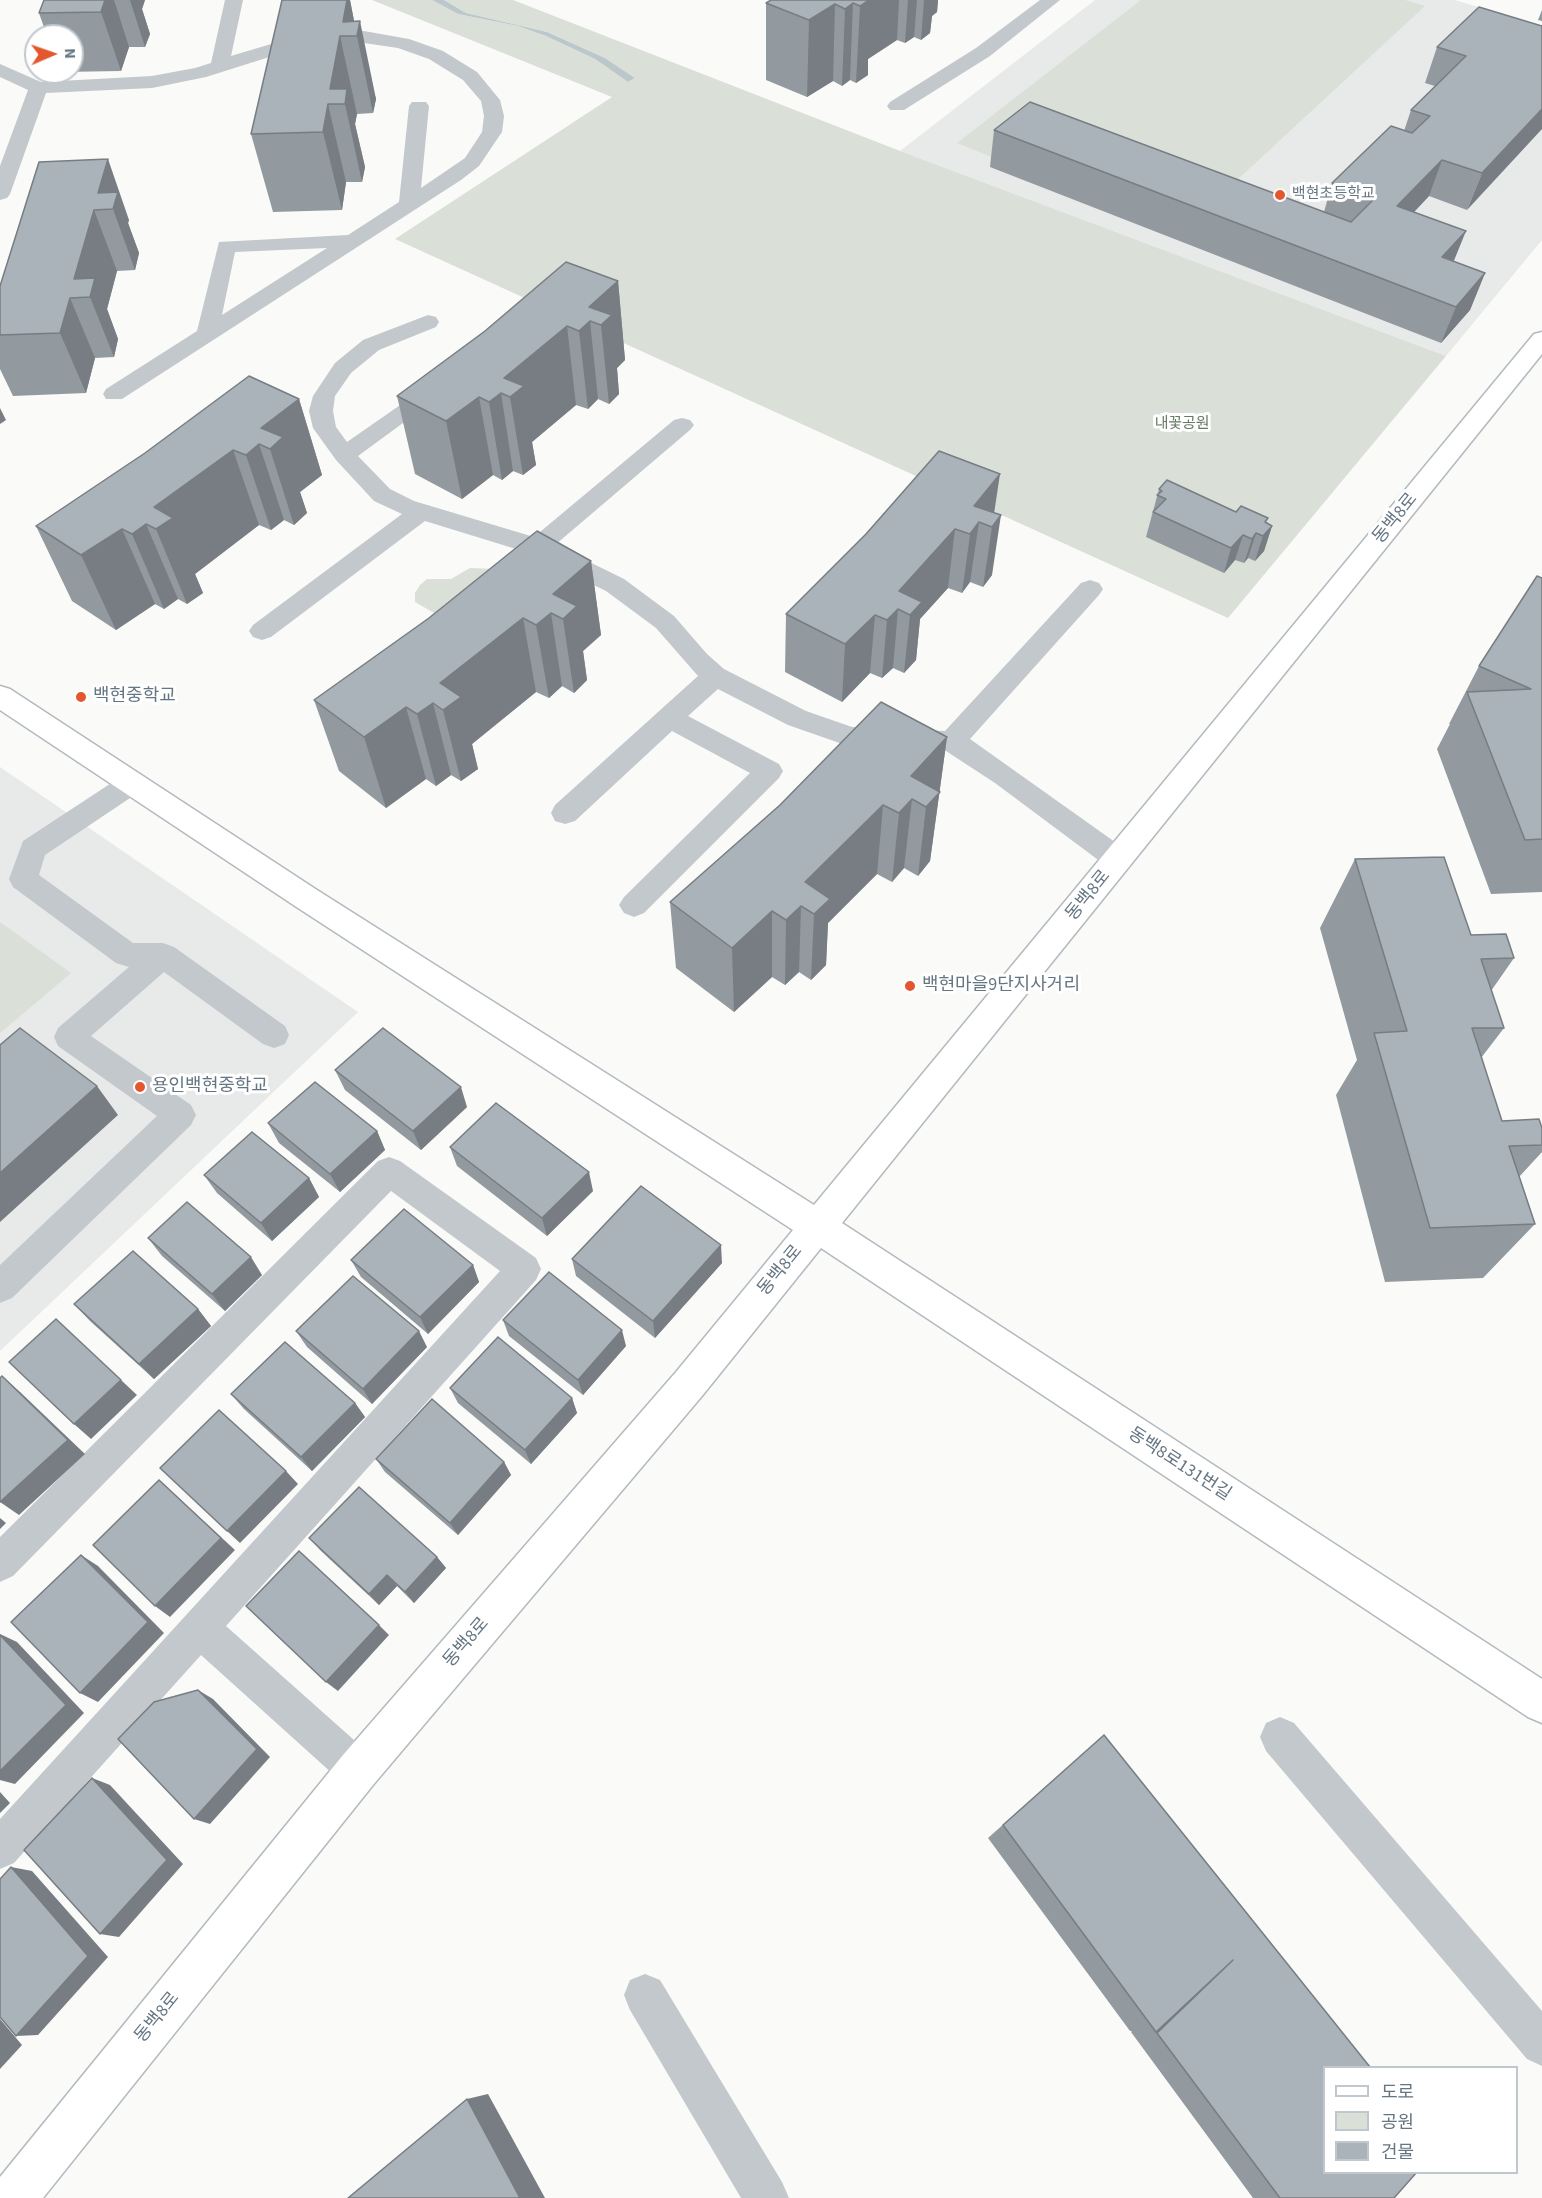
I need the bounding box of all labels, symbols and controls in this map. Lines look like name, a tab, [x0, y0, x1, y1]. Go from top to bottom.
north arrow	[24, 24, 84, 84]
text: N	[59, 48, 81, 59]
place label: 백현초등학교	[1292, 186, 1375, 204]
marker: 백현초등학교	[1273, 188, 1287, 202]
park label: 내꽃공원	[1154, 416, 1210, 434]
street label: 동백8로	[1369, 489, 1423, 549]
place label: 백현중학교	[93, 686, 176, 708]
marker: 백현중학교	[74, 690, 88, 704]
street label: 동백8로	[1062, 866, 1116, 926]
place label: 백현마을9단지사거리	[922, 975, 1080, 997]
marker: 백현마을9단지사거리	[903, 979, 917, 993]
place label: 용인백현중학교	[152, 1076, 268, 1098]
marker: 용인백현중학교	[133, 1080, 147, 1094]
street label: 동백8로	[754, 1241, 808, 1301]
street label: 동백8로131번길	[1123, 1424, 1235, 1506]
street label: 동백8로	[440, 1614, 494, 1672]
street label: 동백8로	[131, 1988, 185, 2048]
legend	[1323, 2066, 1518, 2174]
text: 도로	[1381, 2080, 1414, 2105]
text: 공원	[1381, 2110, 1414, 2135]
text: 건물	[1381, 2140, 1414, 2165]

